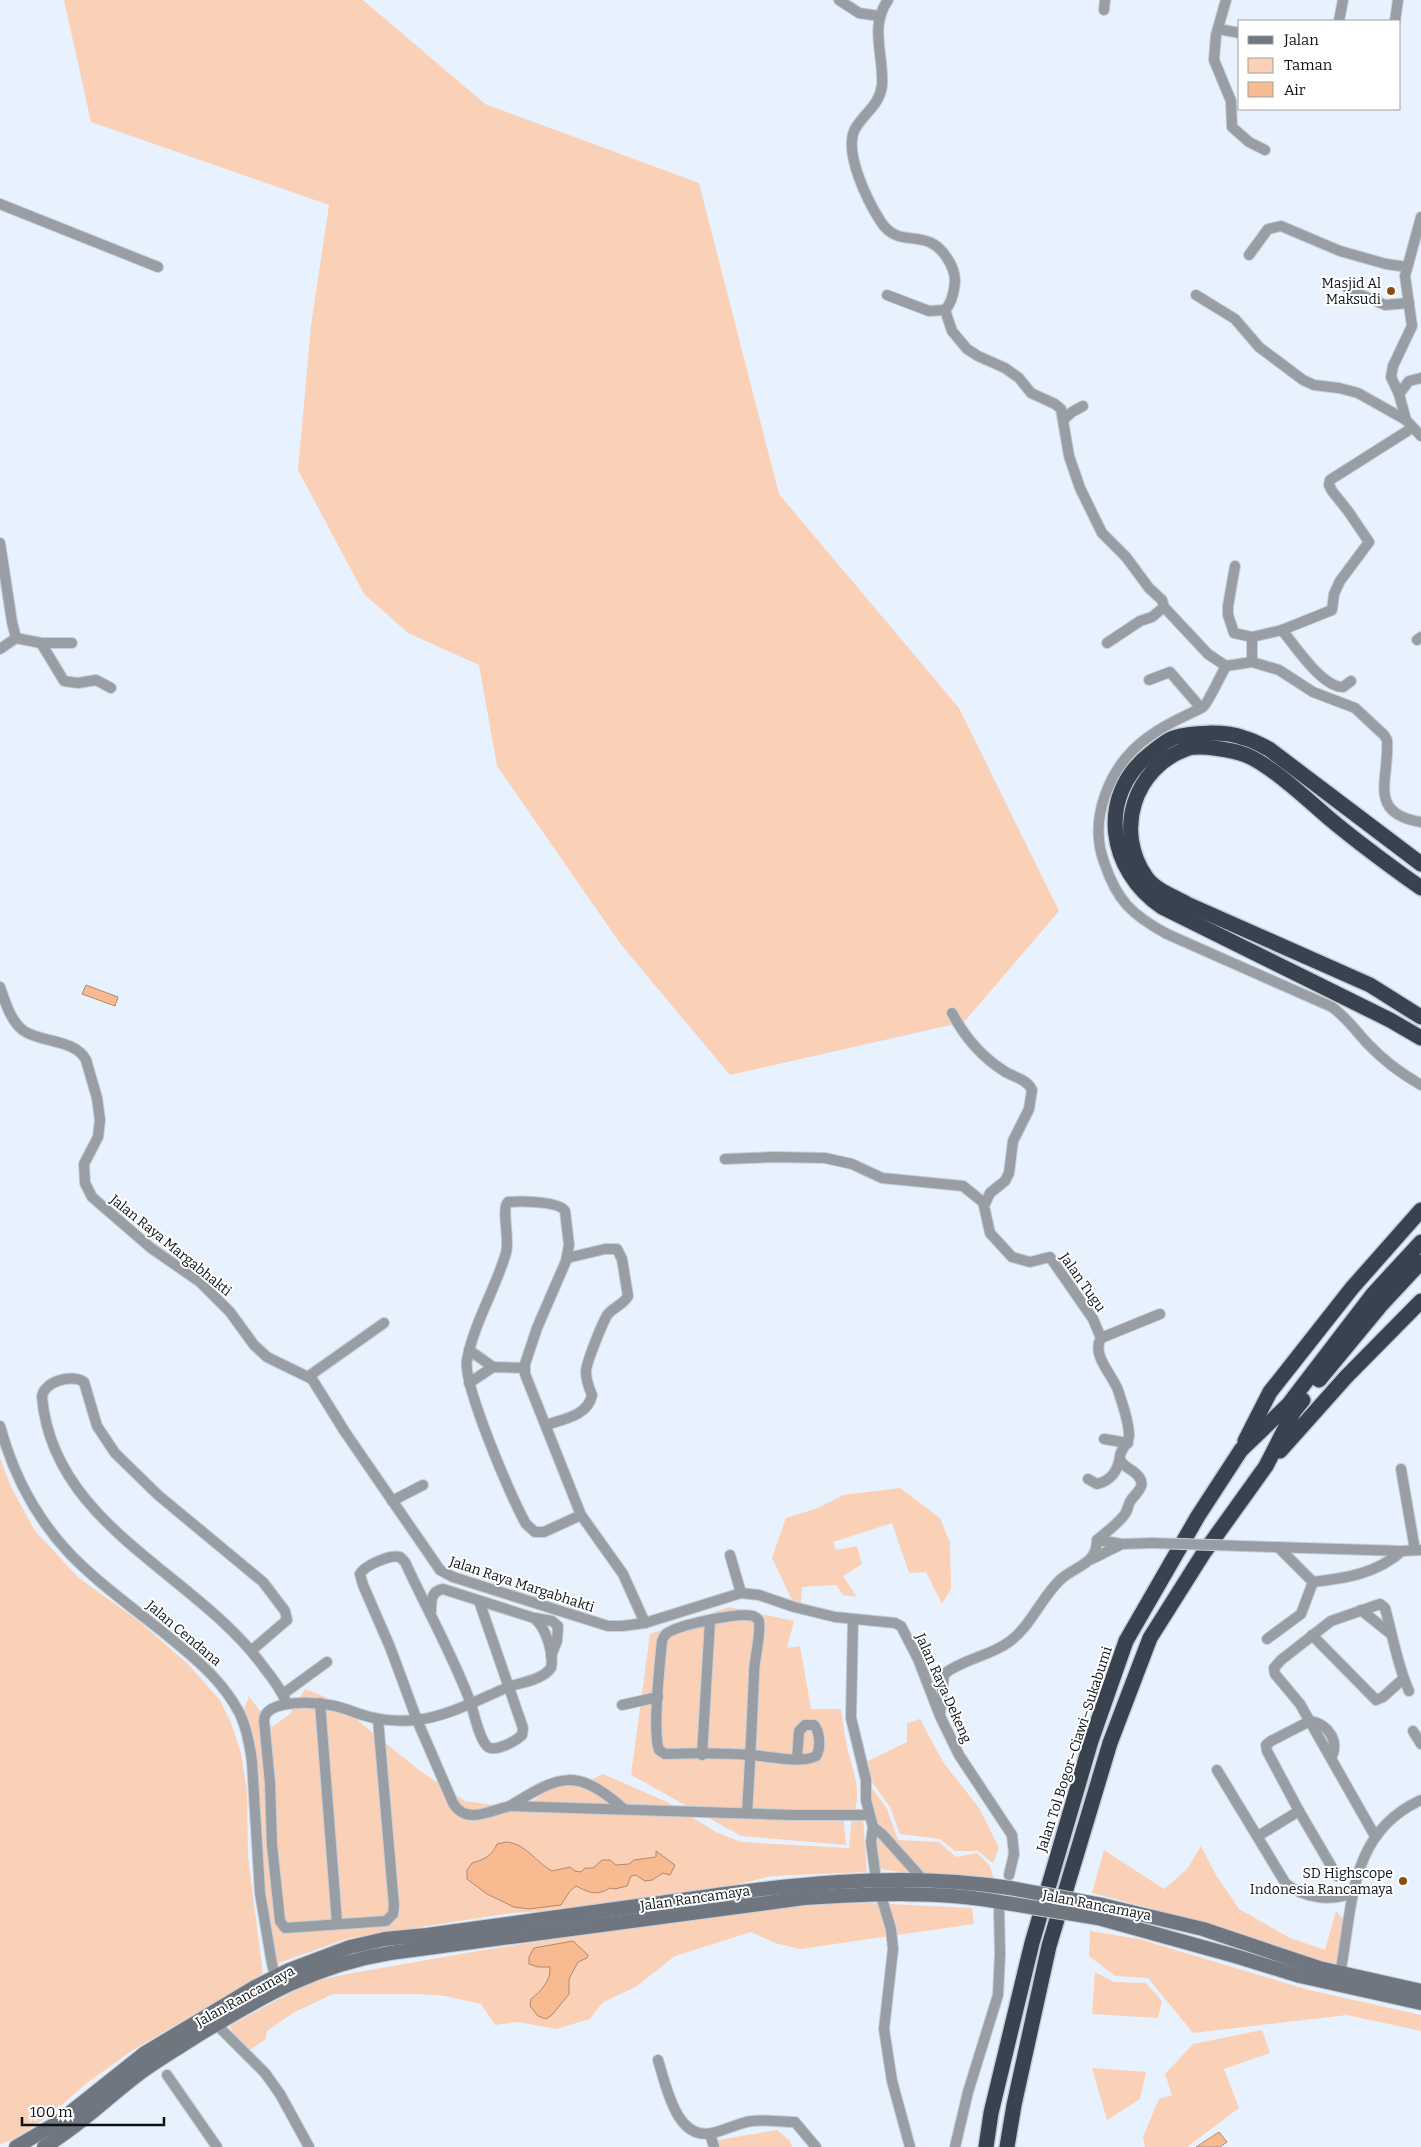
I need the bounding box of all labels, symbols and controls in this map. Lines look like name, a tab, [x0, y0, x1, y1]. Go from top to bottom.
legend	[1238, 20, 1401, 110]
text: Jalan	[1283, 31, 1319, 49]
text: Taman	[1284, 56, 1333, 74]
text: Air	[1284, 81, 1306, 99]
place label: Masjid Al Maksudi	[1322, 275, 1381, 308]
marker: Masjid Al Maksudi	[1385, 285, 1397, 297]
street label: Jalan Raya Margabhakti	[106, 1190, 235, 1300]
street label: Jalan Tugu	[1055, 1249, 1109, 1315]
street label: Jalan Raya Margabhakti	[446, 1553, 597, 1616]
street label: Jalan Cendana	[142, 1596, 225, 1670]
street label: Jalan Raya Dekeng	[911, 1630, 975, 1746]
street label: Jalan Tol Bogor–Ciawi–Sukabumi	[1033, 1644, 1116, 1855]
place label: SD Highscope Indonesia Rancamaya	[1250, 1865, 1393, 1898]
marker: SD Highscope Indonesia Rancamaya	[1397, 1875, 1409, 1887]
street label: Jalan Rancamaya	[638, 1882, 751, 1915]
street label: Jalan Rancamaya	[1040, 1886, 1153, 1924]
street label: Jalan Rancamaya	[192, 1962, 298, 2031]
scale bar	[22, 2094, 165, 2126]
text: 100 m	[30, 2103, 73, 2121]

